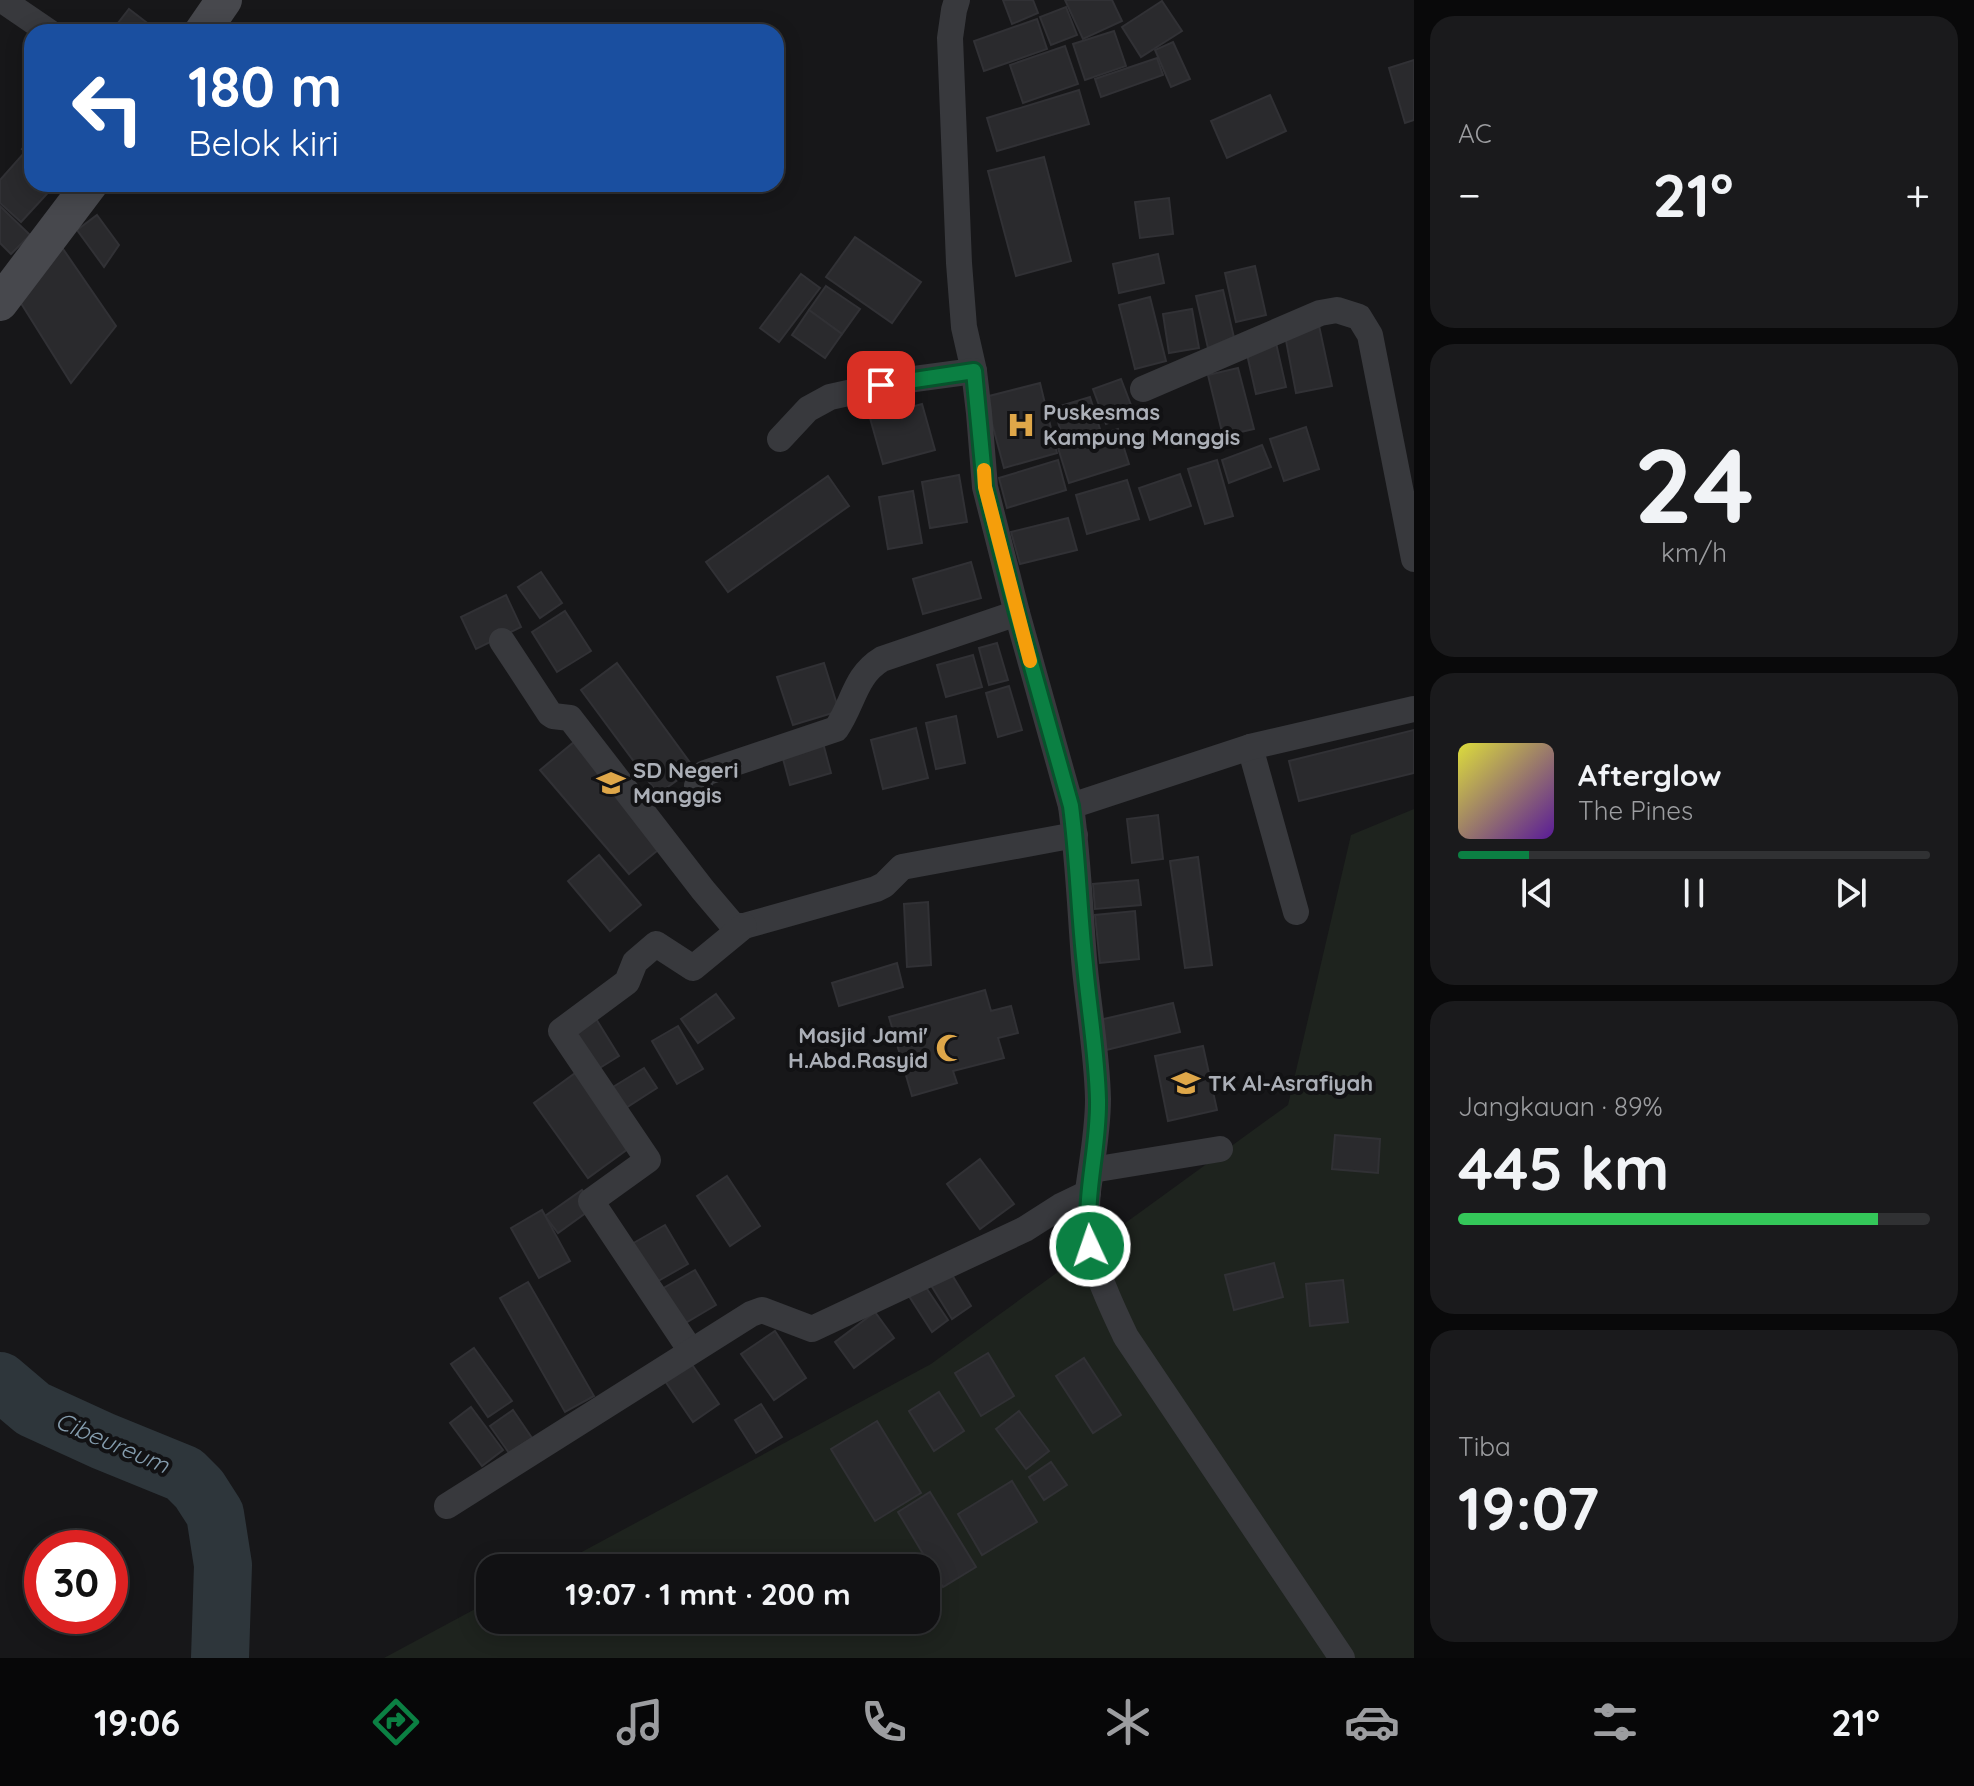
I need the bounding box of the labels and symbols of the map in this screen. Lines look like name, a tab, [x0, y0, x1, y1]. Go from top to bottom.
pin	[847, 351, 915, 419]
place label: Puskesmas Kampung Manggis	[1043, 398, 1240, 451]
hospital icon: Puskesmas Kampung Manggis	[1006, 410, 1036, 440]
place label: SD Negeri Manggis	[633, 756, 738, 809]
school or university icon: SD Negeri Manggis	[596, 768, 626, 798]
place label: Masjid Jami' H.Abd.Rasyid	[788, 1021, 928, 1074]
mosque icon: Masjid Jami' H.Abd.Rasyid	[935, 1033, 965, 1063]
school or university icon: TK Al-Asrafiyah	[1171, 1068, 1201, 1098]
place label: TK Al-Asrafiyah	[1208, 1069, 1373, 1097]
position arrow	[1048, 1204, 1132, 1288]
water label: Cibeureum	[51, 1405, 175, 1480]
speed limit sign: 30	[24, 1530, 128, 1634]

